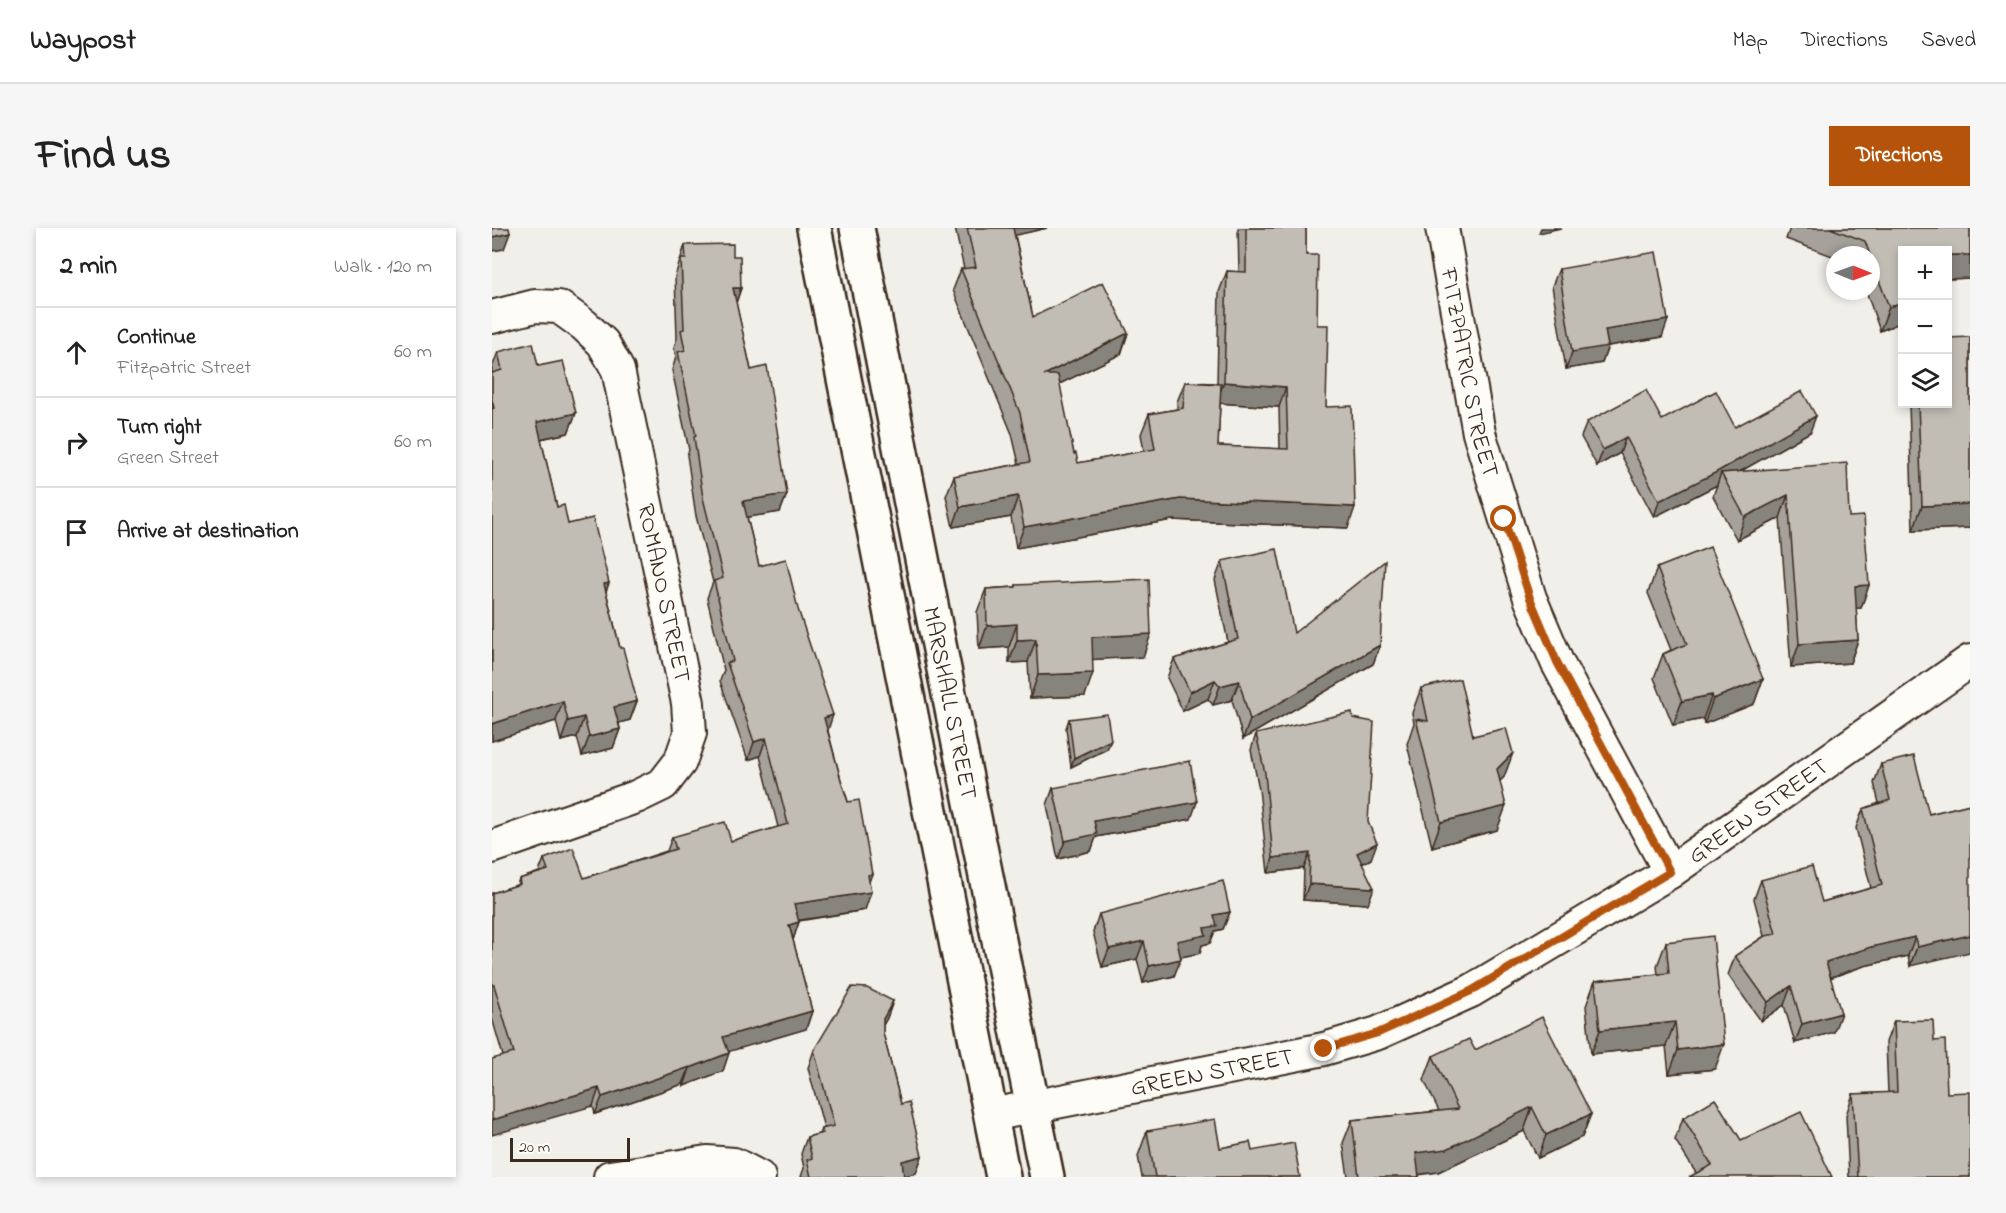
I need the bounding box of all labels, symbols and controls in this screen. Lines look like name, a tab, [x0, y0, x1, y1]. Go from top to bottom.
text: Waypost	[30, 21, 136, 62]
text: Map	[1732, 26, 1768, 56]
text: Directions	[1801, 26, 1888, 56]
text: Saved	[1921, 26, 1976, 56]
text: Find us	[36, 126, 171, 187]
button: Directions	[1829, 126, 1970, 186]
north arrow	[1826, 246, 1880, 300]
map controls	[1898, 246, 1952, 408]
button: +	[1898, 246, 1952, 300]
text: 2 min	[60, 248, 117, 286]
text: Walk · 120 m	[334, 253, 432, 282]
street label: FITZPATRIC STREET	[1429, 264, 1507, 482]
button: −	[1898, 300, 1952, 354]
text: Continue	[117, 322, 196, 354]
icon: ahead	[60, 336, 93, 369]
text: 60 m	[394, 338, 432, 367]
text: Fitzpatric Street	[117, 354, 251, 383]
button: layers	[1898, 354, 1952, 408]
text: Turn right	[117, 412, 202, 444]
icon: right	[60, 426, 93, 459]
text: 60 m	[394, 428, 432, 457]
text: Green Street	[117, 444, 219, 473]
street label: ROMANO STREET	[627, 501, 698, 686]
route start	[1490, 505, 1516, 531]
icon: arrive	[60, 516, 93, 549]
text: Arrive at destination	[117, 516, 299, 548]
street label: MARSHALL STREET	[912, 604, 985, 803]
street label: GREEN STREET	[1682, 750, 1837, 874]
route end	[1310, 1035, 1336, 1061]
street label: GREEN STREET	[1128, 1040, 1297, 1107]
scale bar	[510, 1135, 630, 1162]
text: 20 m	[519, 1136, 550, 1160]

